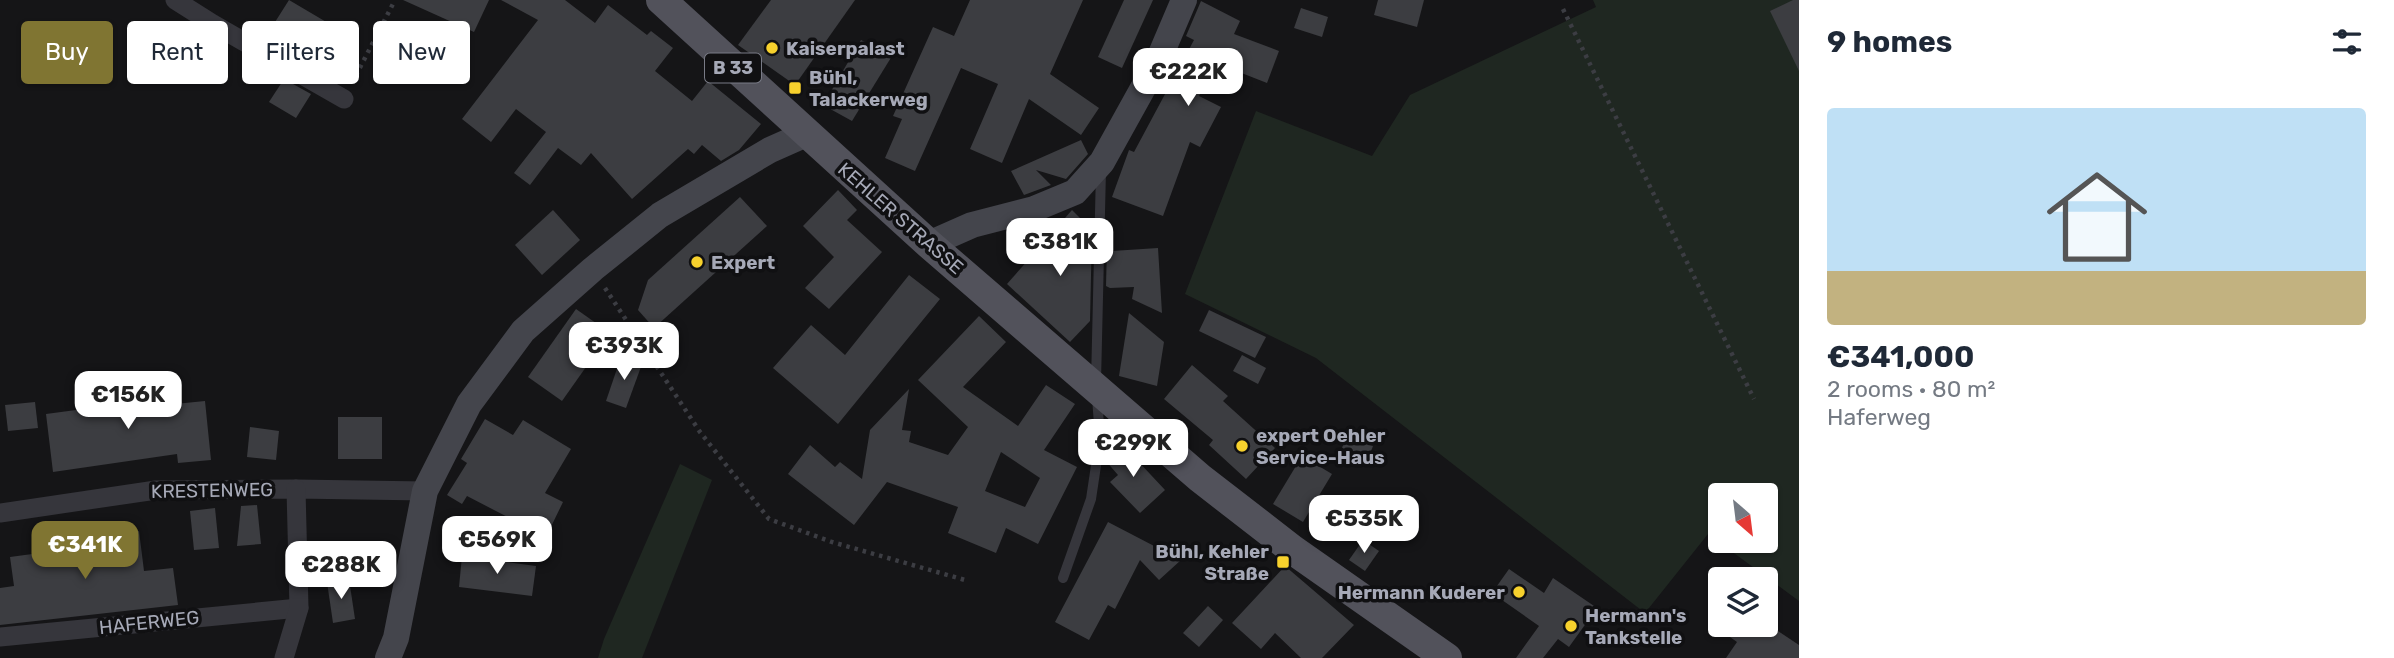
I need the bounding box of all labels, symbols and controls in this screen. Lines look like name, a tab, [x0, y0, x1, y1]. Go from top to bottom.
chip: Buy	[21, 21, 113, 84]
chip: Rent	[127, 21, 228, 84]
chip: Filters	[242, 21, 359, 84]
chip: New	[373, 21, 470, 84]
icon: filters	[2328, 23, 2366, 61]
text: 9 homes	[1827, 24, 1952, 60]
place label: Kaiserpalast	[786, 37, 905, 60]
marker: Kaiserpalast	[764, 40, 780, 56]
pin: €222K	[1139, 48, 1237, 108]
road number: B 33	[705, 54, 761, 82]
text: €222K	[1149, 57, 1227, 85]
place label: Bühl, Talackerweg	[809, 66, 928, 111]
marker: Bühl, Talackerweg	[787, 80, 803, 96]
icon: home	[2034, 154, 2160, 280]
street label: KEHLER STRASSE	[833, 158, 968, 279]
pin: €381K	[1011, 218, 1109, 278]
text: €381K	[1022, 227, 1098, 255]
place label: Expert	[711, 251, 775, 274]
marker: Expert	[689, 254, 705, 270]
pin: €393K	[575, 322, 673, 382]
text: €393K	[585, 331, 663, 359]
text: €341,000	[1827, 339, 1974, 375]
pin: €156K	[79, 372, 177, 431]
text: 2 rooms · 80 m²	[1827, 375, 1995, 403]
text: €156K	[91, 380, 165, 408]
text: Haferweg	[1827, 403, 1931, 431]
pin: €299K	[1084, 420, 1182, 479]
place label: expert Oehler Service-Haus	[1256, 424, 1386, 469]
text: €299K	[1094, 428, 1172, 456]
marker: expert Oehler Service-Haus	[1234, 438, 1250, 454]
street label: KRESTENWEG	[151, 478, 273, 503]
north arrow	[1708, 483, 1778, 553]
map controls	[1708, 483, 1778, 637]
pin: €535K	[1315, 496, 1413, 555]
text: €535K	[1325, 504, 1403, 532]
pin: €569K	[448, 516, 546, 576]
pin: €341K	[36, 522, 134, 581]
text: €569K	[458, 525, 536, 553]
text: €341K	[47, 530, 123, 558]
place label: Bühl, Kehler Straße	[1155, 540, 1269, 585]
pin: €288K	[292, 542, 390, 601]
text: €288K	[301, 550, 381, 578]
marker: Bühl, Kehler Straße	[1275, 554, 1291, 570]
button: layers	[1708, 567, 1778, 637]
place label: Hermann Kuderer	[1338, 581, 1505, 604]
marker: Hermann Kuderer	[1511, 584, 1527, 600]
place label: Hermann's Tankstelle	[1585, 604, 1686, 649]
street label: HAFERWEG	[98, 606, 200, 639]
marker: Hermann's Tankstelle	[1563, 618, 1579, 634]

